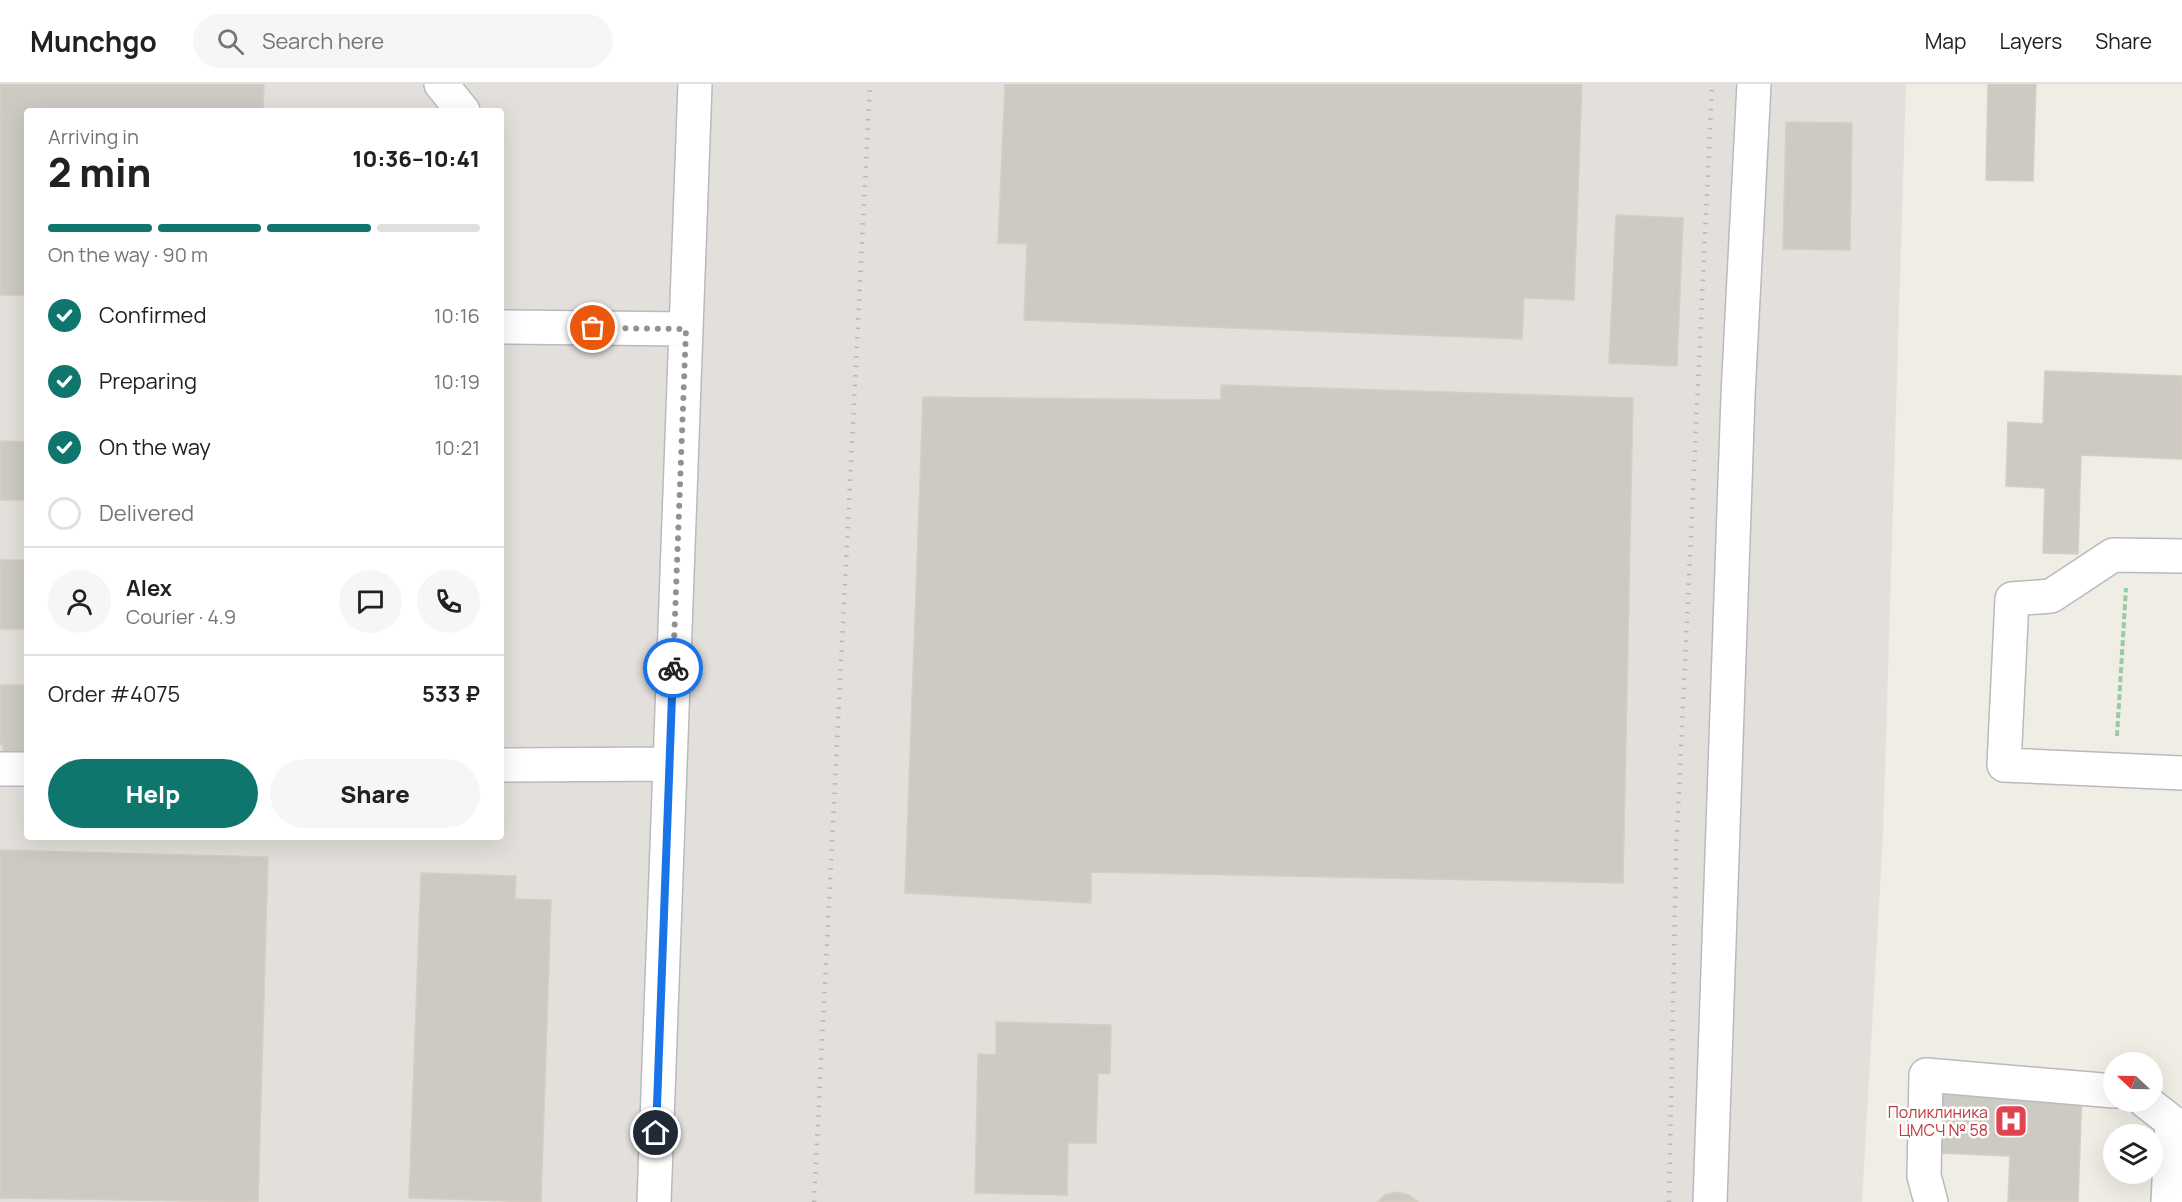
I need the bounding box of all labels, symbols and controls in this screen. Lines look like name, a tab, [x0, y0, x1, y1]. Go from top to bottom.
search box	[193, 14, 613, 68]
text: Munchgo	[30, 22, 157, 60]
icon: search	[214, 25, 247, 58]
text: Search here	[262, 26, 384, 56]
text: Map	[1925, 27, 1966, 55]
text: Layers	[1999, 27, 2062, 55]
text: Share	[2095, 27, 2152, 55]
text: Arriving in	[48, 123, 139, 150]
text: 10:36–10:41	[353, 144, 480, 174]
text: 2 min	[48, 145, 151, 199]
text: On the way · 90 m	[48, 241, 208, 268]
icon: check	[48, 299, 81, 332]
text: Confirmed	[99, 300, 207, 330]
text: 10:16	[434, 302, 480, 329]
pin	[567, 302, 618, 353]
icon: bag	[576, 311, 609, 344]
icon: check	[48, 365, 81, 398]
text: Preparing	[99, 366, 197, 396]
text: 10:19	[434, 368, 480, 395]
icon: check	[48, 431, 81, 464]
text: On the way	[99, 432, 211, 462]
text: 10:21	[435, 434, 480, 461]
text: Delivered	[99, 498, 194, 528]
button: person	[48, 570, 111, 633]
button: chat	[339, 570, 402, 633]
button: phone	[417, 570, 480, 633]
text: Alex	[126, 573, 172, 603]
text: Courier · 4.9	[126, 603, 236, 630]
courier	[643, 638, 703, 698]
icon: bike	[657, 652, 690, 685]
text: Order #4075	[48, 679, 180, 709]
text: 533 ₽	[422, 679, 480, 709]
button: Help	[48, 759, 258, 828]
button: Share	[270, 759, 480, 828]
north arrow	[2103, 1052, 2163, 1112]
map controls	[2103, 1052, 2163, 1184]
place label: Поликлиника ЦМСЧ № 58	[1888, 1101, 1988, 1141]
hospital icon: Поликлиника ЦМСЧ № 58	[1993, 1103, 2029, 1139]
pin	[630, 1107, 681, 1158]
icon: home	[639, 1116, 672, 1149]
button: layers	[2103, 1124, 2163, 1184]

